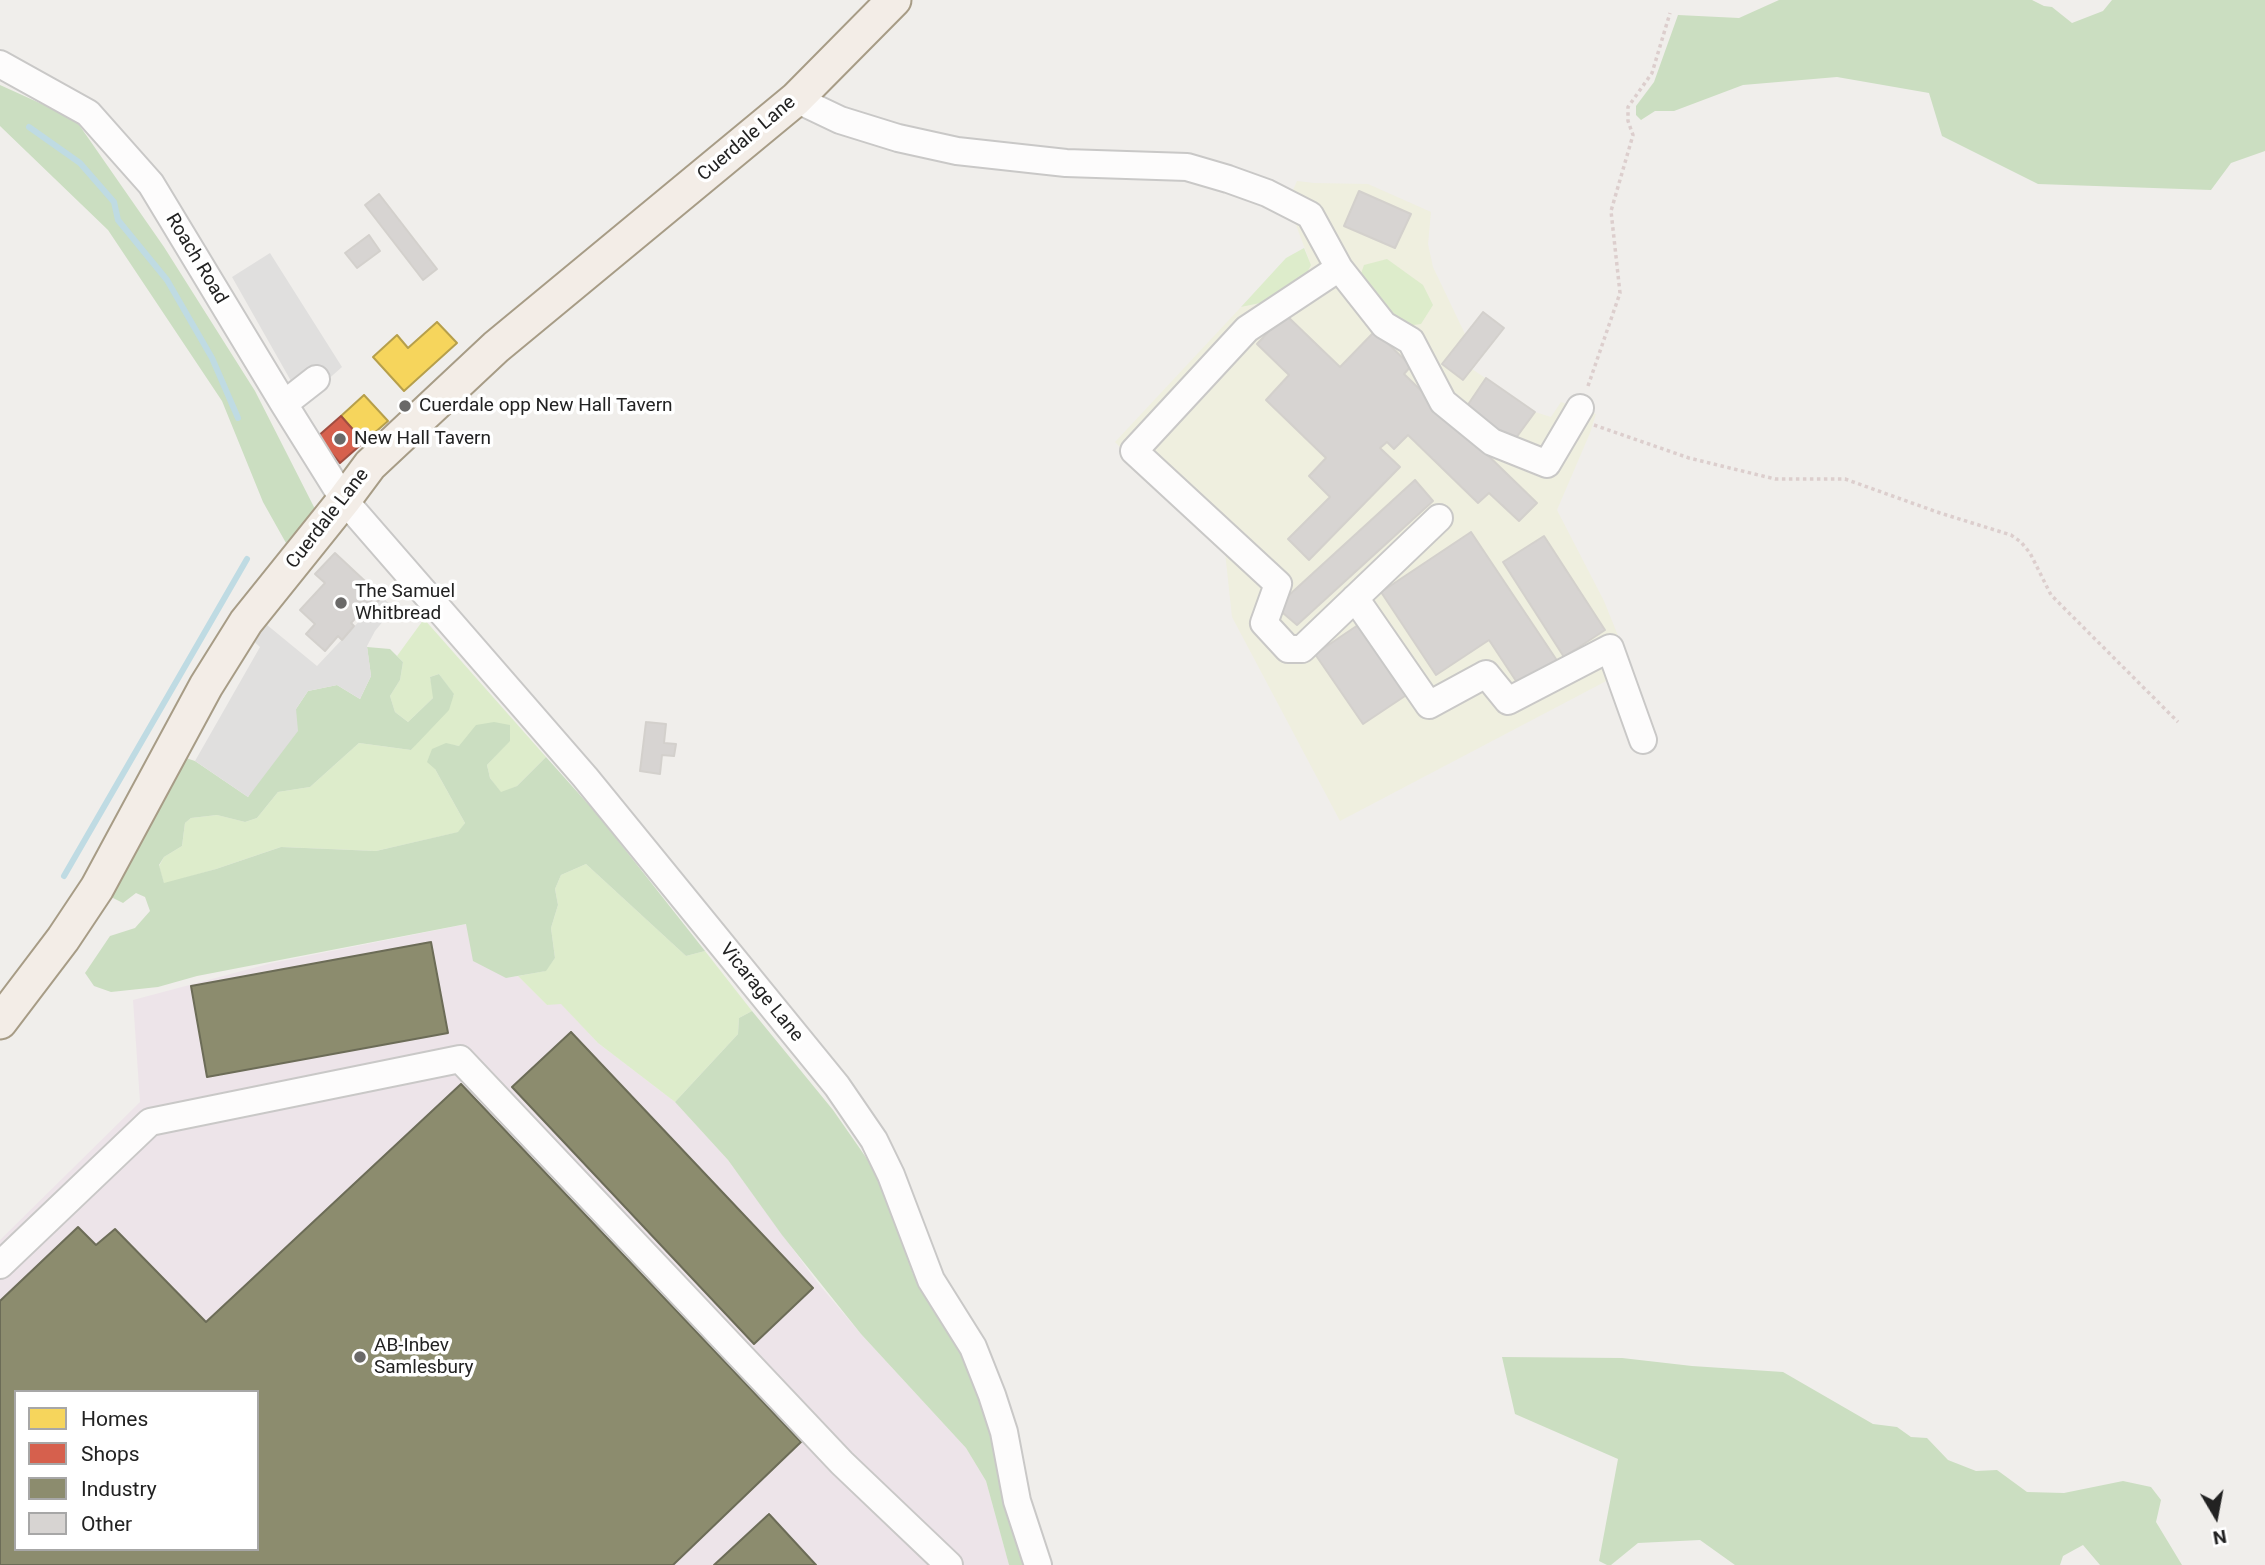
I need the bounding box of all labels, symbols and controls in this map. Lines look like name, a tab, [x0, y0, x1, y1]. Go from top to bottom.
street label: Cuerdale Lane	[693, 91, 801, 187]
street label: Roach Road	[160, 210, 232, 308]
place label: Cuerdale opp New Hall Tavern	[419, 395, 673, 417]
marker: Cuerdale opp New Hall Tavern	[397, 398, 413, 414]
place label: New Hall Tavern	[354, 428, 491, 450]
marker: New Hall Tavern	[332, 431, 348, 447]
street label: Cuerdale Lane	[282, 464, 374, 574]
place label: The Samuel Whitbread	[355, 581, 455, 625]
marker: The Samuel Whitbread	[333, 595, 349, 611]
street label: Vicarage Lane	[714, 939, 808, 1047]
place label: AB-Inbev Samlesbury	[374, 1335, 474, 1379]
marker: AB-Inbev Samlesbury	[352, 1349, 368, 1365]
legend	[14, 1390, 259, 1551]
text: Homes	[81, 1407, 148, 1431]
text: Shops	[81, 1442, 140, 1466]
text: Industry	[81, 1477, 157, 1501]
north arrow	[2181, 1481, 2251, 1551]
text: Other	[81, 1512, 132, 1536]
text: N	[2211, 1525, 2228, 1550]

